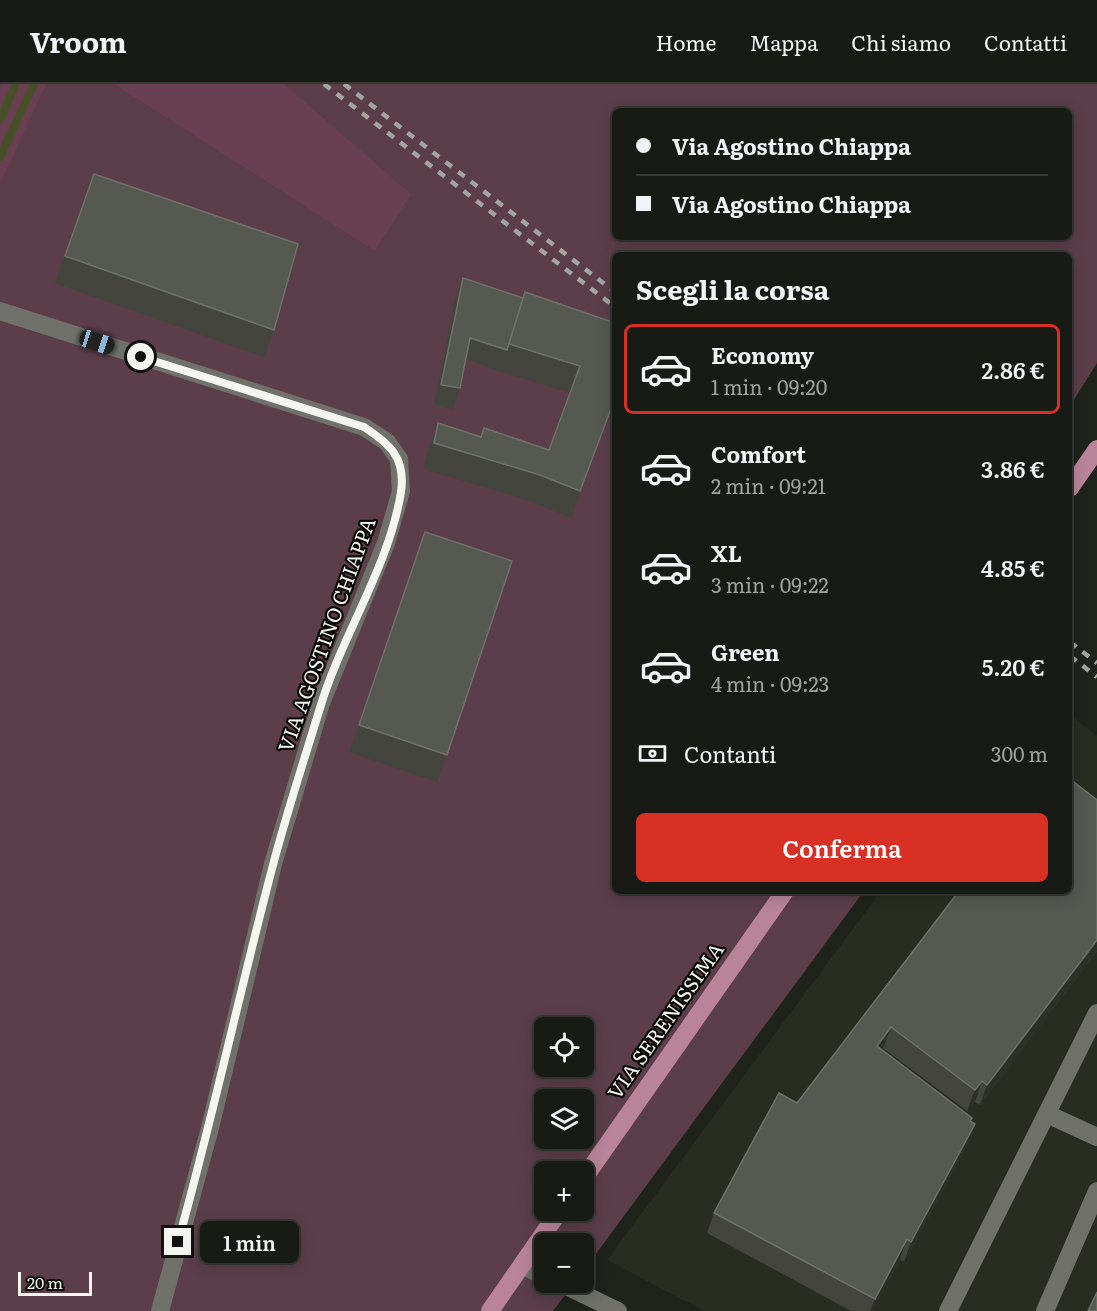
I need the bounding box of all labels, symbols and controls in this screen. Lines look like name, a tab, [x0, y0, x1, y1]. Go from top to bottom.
text: Vroom	[30, 20, 127, 62]
text: Home	[656, 26, 717, 57]
text: Mappa	[750, 26, 818, 57]
text: Chi siamo	[851, 26, 951, 57]
text: Contatti	[984, 26, 1067, 57]
text: Via Agostino Chiappa	[672, 129, 911, 162]
text: Via Agostino Chiappa	[672, 187, 911, 220]
text: Scegli la corsa	[636, 268, 829, 308]
car	[77, 328, 117, 356]
text: Economy	[711, 338, 814, 371]
icon: car	[639, 342, 693, 396]
route start	[127, 343, 154, 370]
text: 2.86 €	[982, 353, 1045, 386]
text: 1 min · 09:20	[711, 371, 827, 401]
text: Comfort	[711, 437, 806, 470]
icon: car	[639, 441, 693, 495]
text: 3.86 €	[981, 452, 1045, 485]
text: 2 min · 09:21	[711, 470, 826, 500]
street label: VIA AGOSTINO CHIAPPA	[269, 513, 382, 756]
text: XL	[711, 536, 742, 569]
icon: car	[639, 540, 693, 594]
text: 4.85 €	[981, 551, 1045, 584]
text: 3 min · 09:22	[711, 569, 829, 599]
text: Green	[711, 635, 780, 668]
icon: car	[639, 639, 693, 693]
text: 5.20 €	[982, 650, 1045, 683]
text: 4 min · 09:23	[711, 668, 829, 698]
icon: cash	[636, 737, 669, 770]
text: Contanti	[684, 737, 776, 770]
text: 300 m	[991, 738, 1048, 768]
button: Conferma	[636, 813, 1048, 882]
street label: VIA SERENISSIMA	[599, 935, 730, 1104]
map controls	[534, 1017, 594, 1293]
button: locate	[534, 1017, 594, 1077]
button: layers	[534, 1089, 594, 1149]
button: +	[534, 1161, 594, 1221]
callout: 1 min	[199, 1221, 298, 1263]
text: 1 min	[223, 1227, 276, 1257]
route end	[164, 1228, 191, 1255]
button: −	[534, 1233, 594, 1293]
scale bar	[18, 1269, 92, 1296]
text: 20 m	[27, 1270, 63, 1294]

